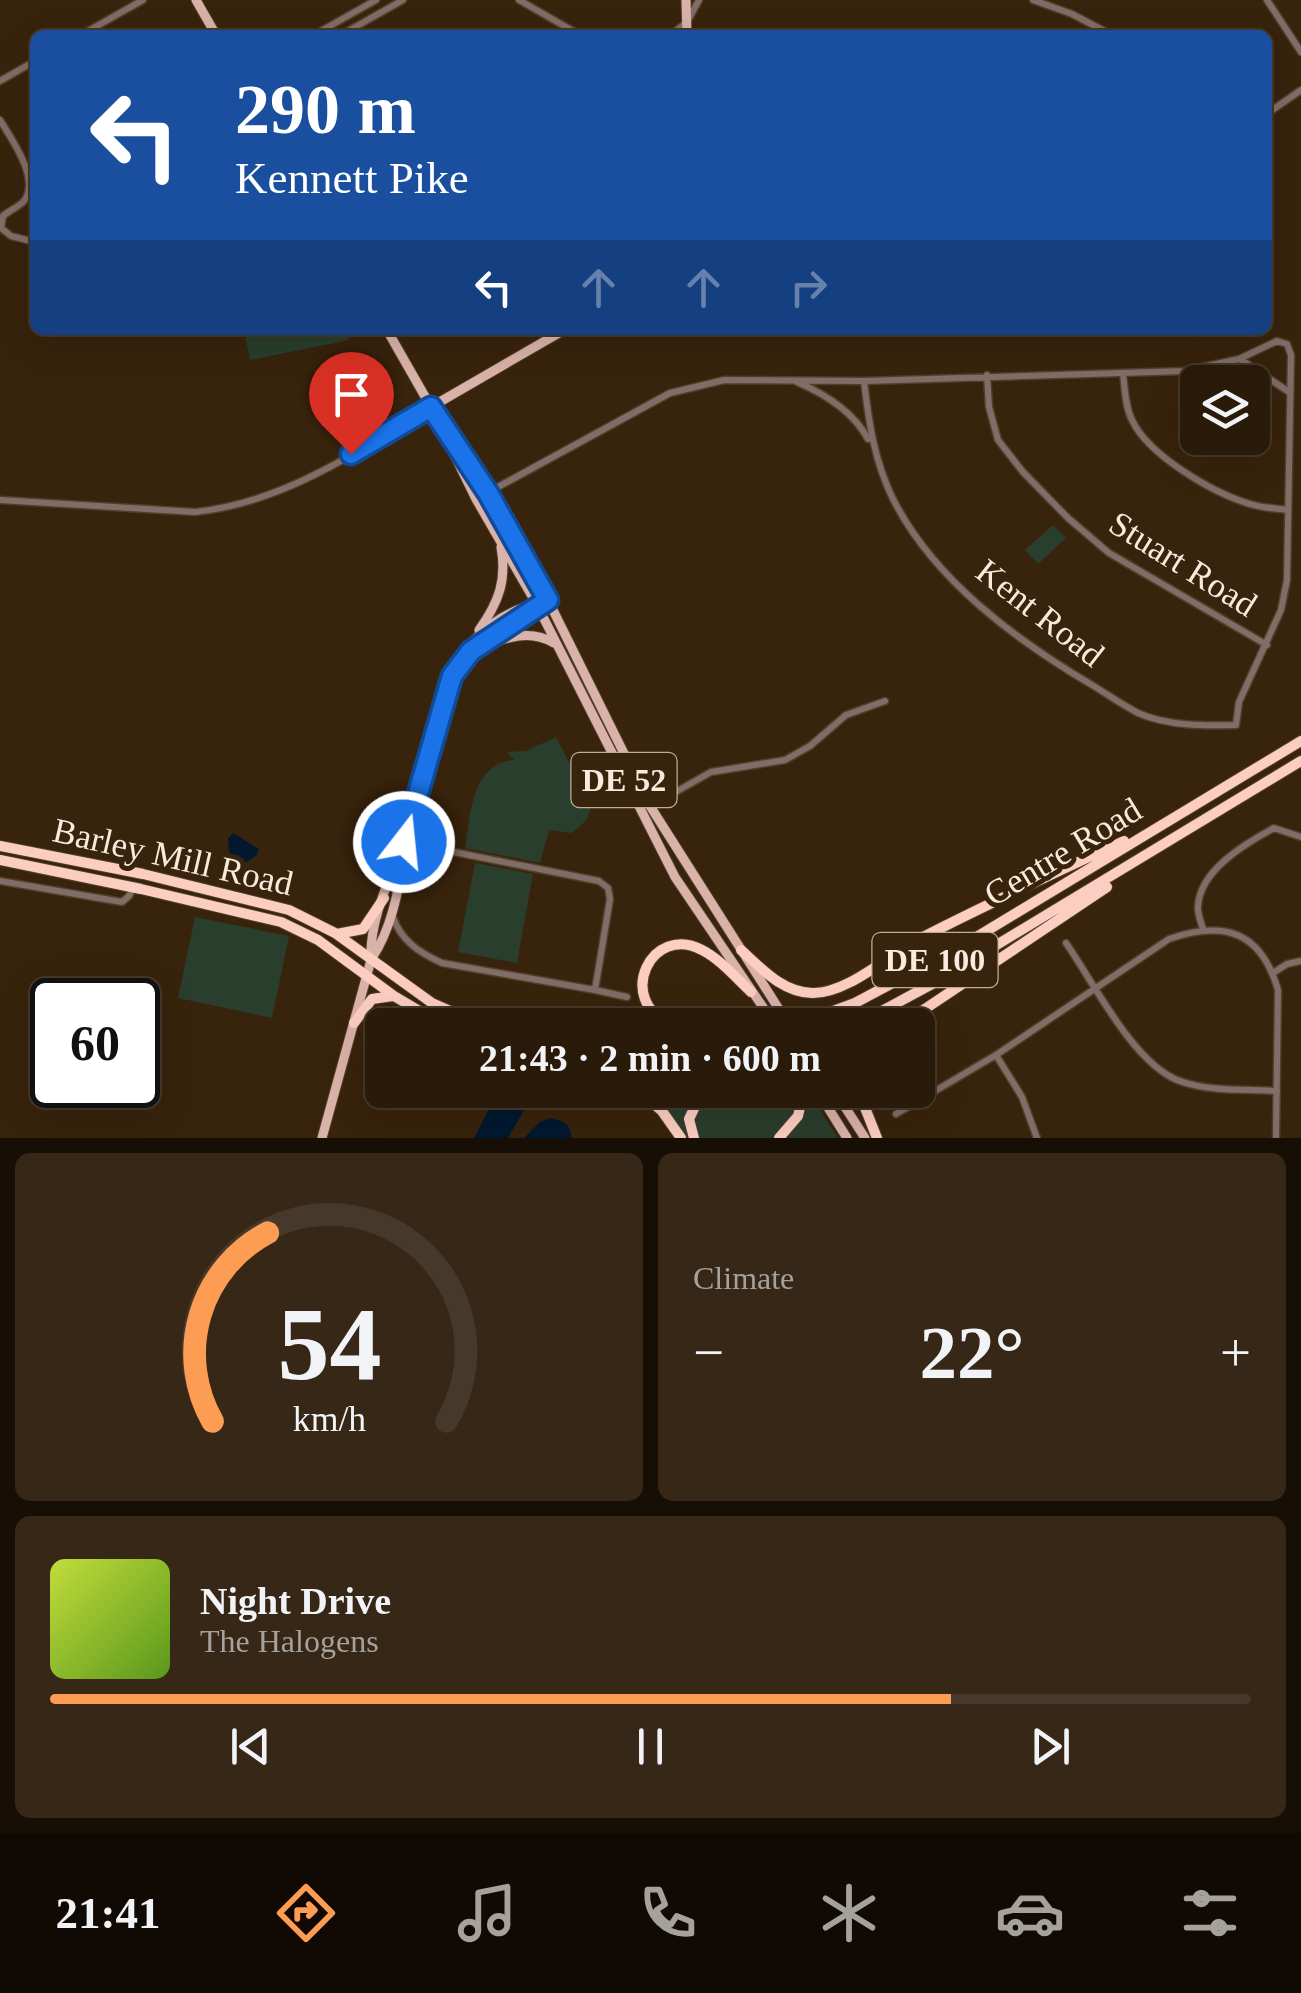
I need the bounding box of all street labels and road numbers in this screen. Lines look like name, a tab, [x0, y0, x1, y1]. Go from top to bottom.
street label: Stuart Road	[1102, 503, 1264, 625]
street label: Kent Road	[969, 551, 1112, 675]
road number: DE 52	[572, 753, 676, 807]
street label: Centre Road	[978, 790, 1149, 914]
street label: Barley Mill Road	[49, 810, 297, 904]
road number: DE 100	[872, 933, 998, 987]

